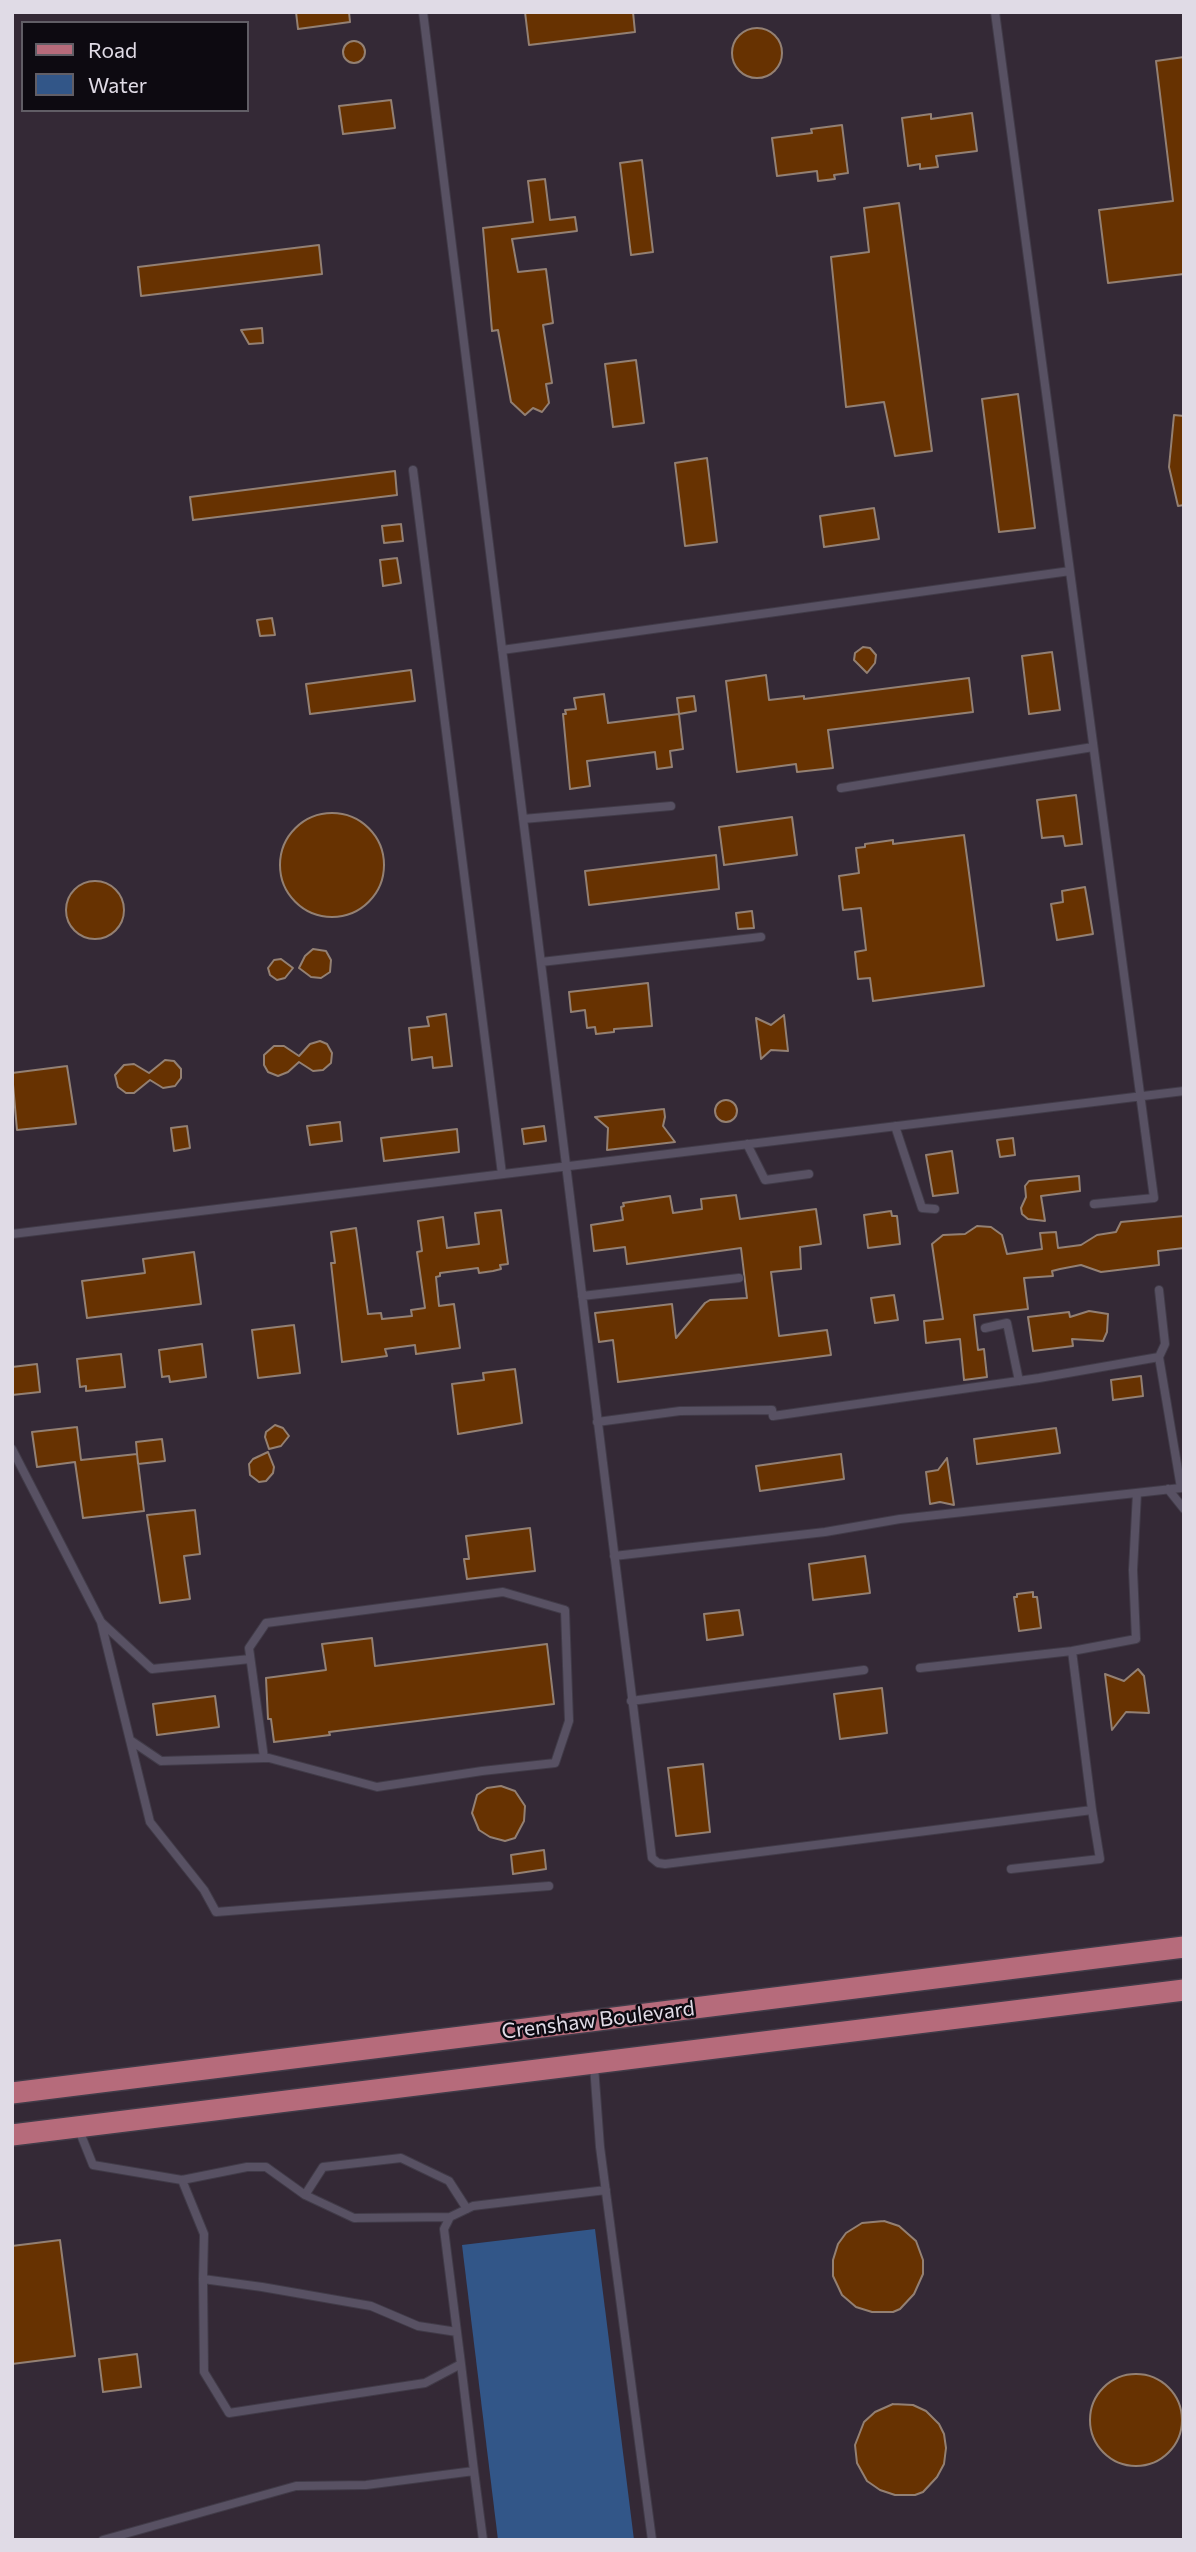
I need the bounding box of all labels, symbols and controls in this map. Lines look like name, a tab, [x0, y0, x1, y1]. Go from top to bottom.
legend	[21, 21, 248, 112]
text: Road	[88, 37, 137, 62]
text: Water	[88, 72, 147, 97]
street label: Crenshaw Boulevard	[500, 1996, 696, 2044]

